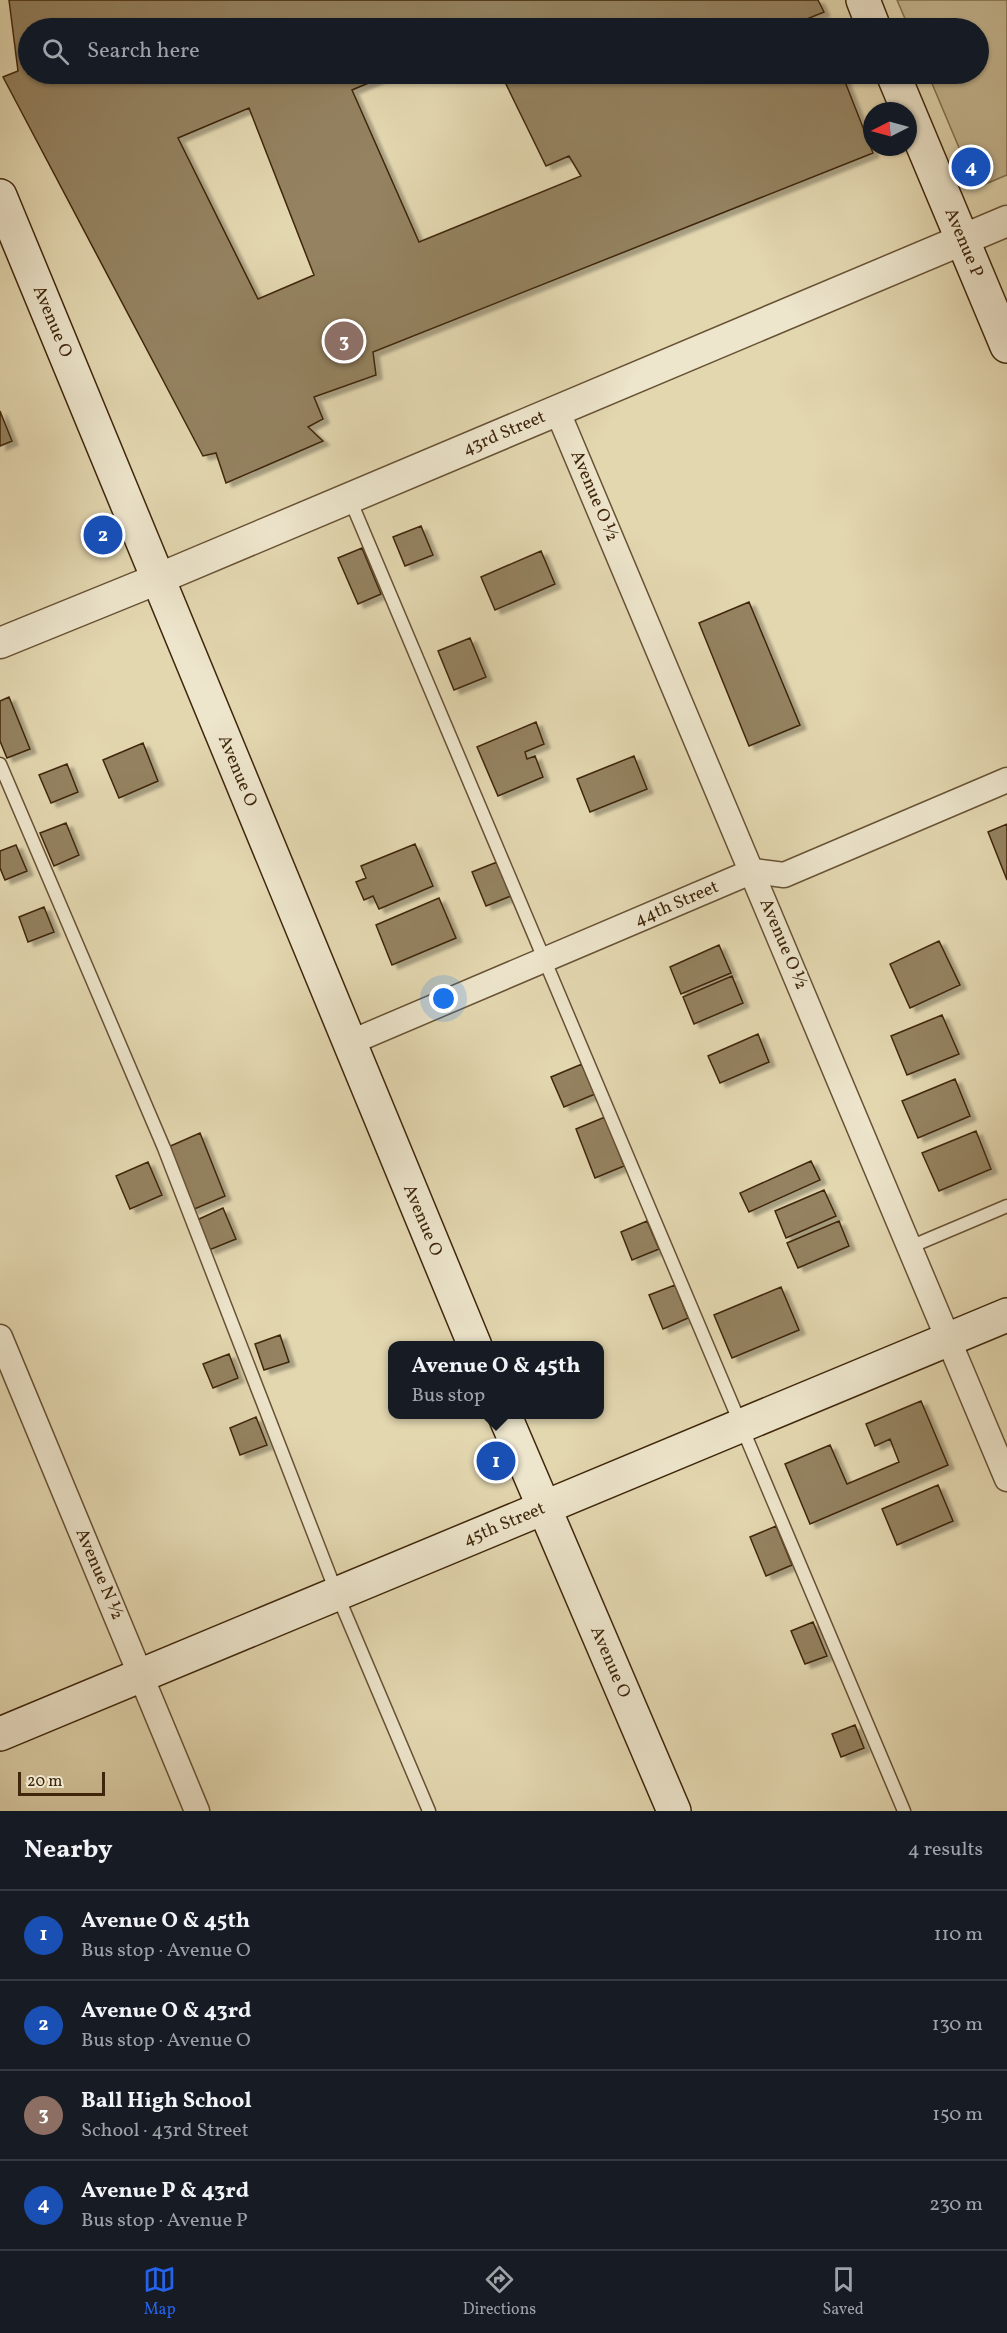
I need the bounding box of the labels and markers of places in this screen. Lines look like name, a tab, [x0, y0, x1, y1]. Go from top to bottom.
pin: 4	[952, 144, 990, 190]
pin: 3	[324, 318, 364, 364]
pin: 2	[84, 512, 122, 558]
pin: 1	[476, 1438, 516, 1484]

